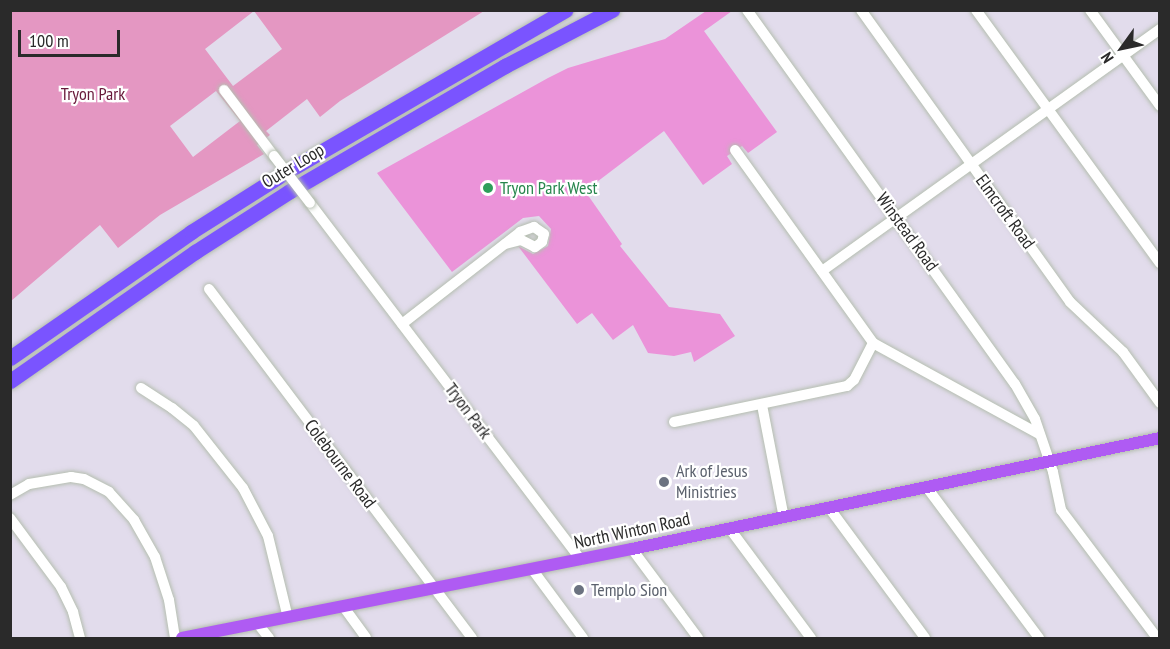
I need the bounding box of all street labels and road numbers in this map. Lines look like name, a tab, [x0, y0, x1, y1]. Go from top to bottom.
street label: Outer Loop	[258, 139, 328, 193]
street label: Elmcroft Road	[971, 171, 1039, 253]
street label: Winstead Road	[871, 189, 943, 275]
street label: Tryon Park	[440, 379, 496, 443]
street label: Colebourne Road	[300, 415, 380, 513]
street label: North Winton Road	[572, 508, 692, 554]

